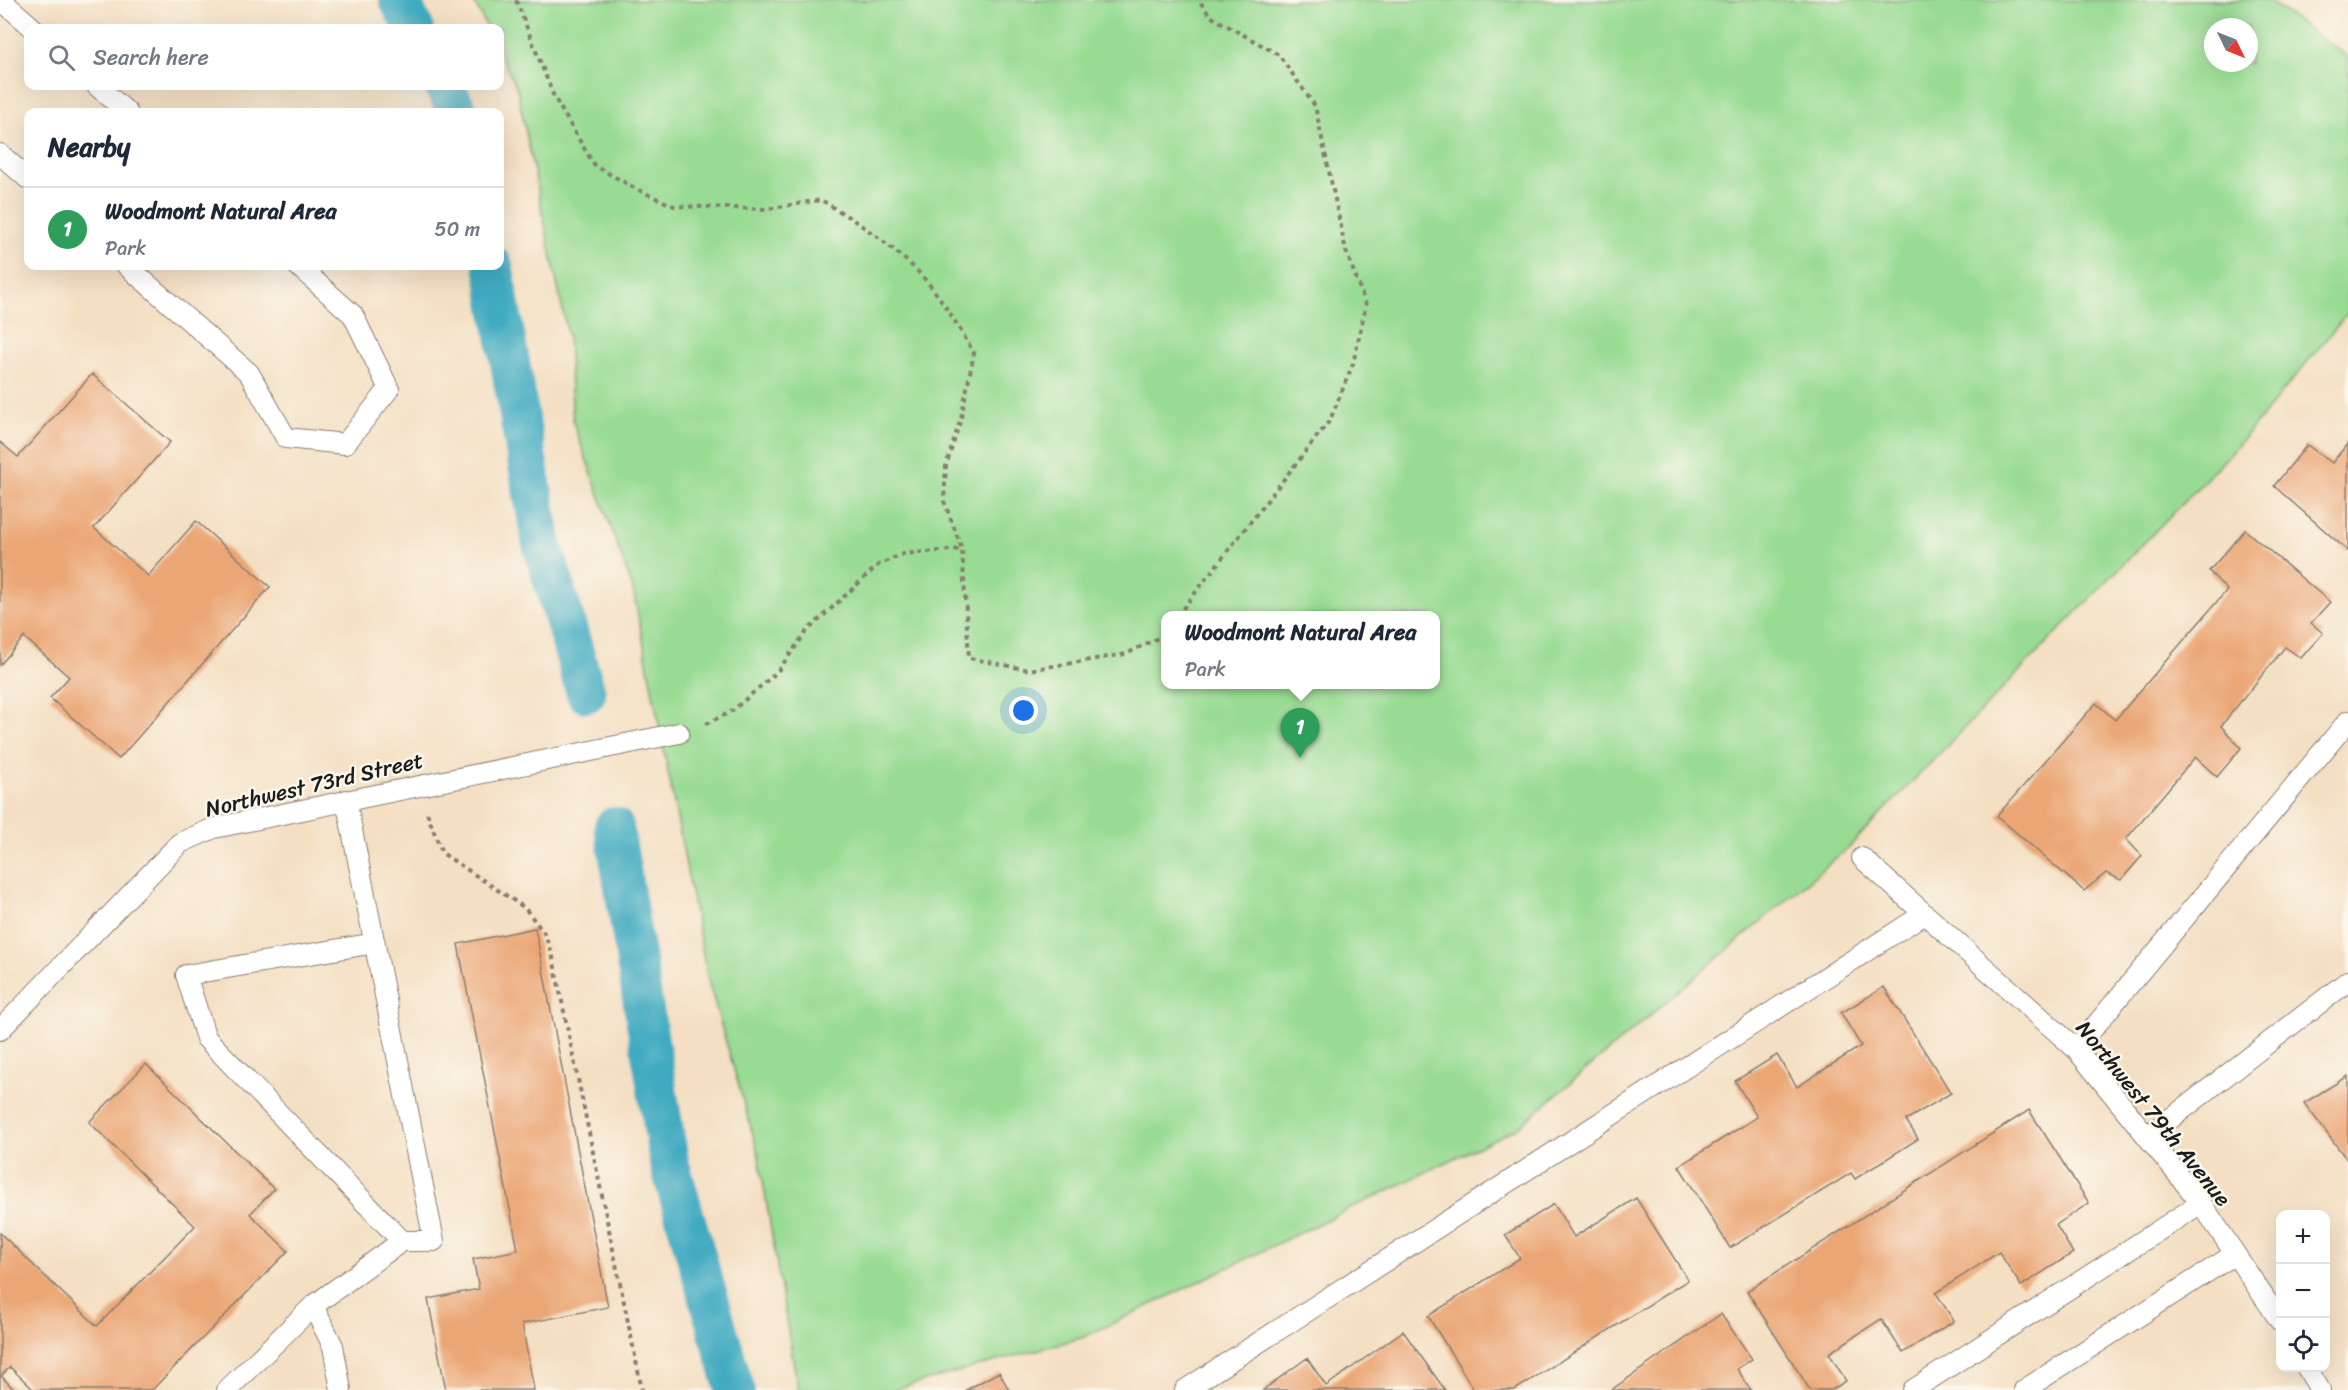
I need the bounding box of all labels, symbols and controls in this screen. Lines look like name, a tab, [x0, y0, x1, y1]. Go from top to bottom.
north arrow	[2204, 18, 2258, 72]
search box	[24, 24, 504, 90]
text: Search here	[93, 38, 209, 77]
icon: search	[45, 41, 78, 74]
text: Nearby	[48, 124, 130, 170]
text: Woodmont Natural Area	[105, 192, 337, 231]
text: 1	[63, 212, 72, 247]
text: 50 m	[435, 212, 480, 247]
text: Park	[105, 231, 146, 266]
popup	[1161, 611, 1440, 689]
text: Woodmont Natural Area	[1185, 613, 1416, 652]
text: Park	[1185, 652, 1226, 687]
your location	[1009, 696, 1038, 725]
pin: 1	[1280, 708, 1320, 758]
street label: Northwest 73rd Street	[201, 740, 427, 829]
street label: Northwest 79th Avenue	[2066, 1011, 2242, 1216]
map controls	[2276, 1210, 2330, 1372]
button: +	[2276, 1210, 2330, 1264]
button: −	[2276, 1264, 2330, 1318]
button: locate	[2276, 1318, 2330, 1372]

